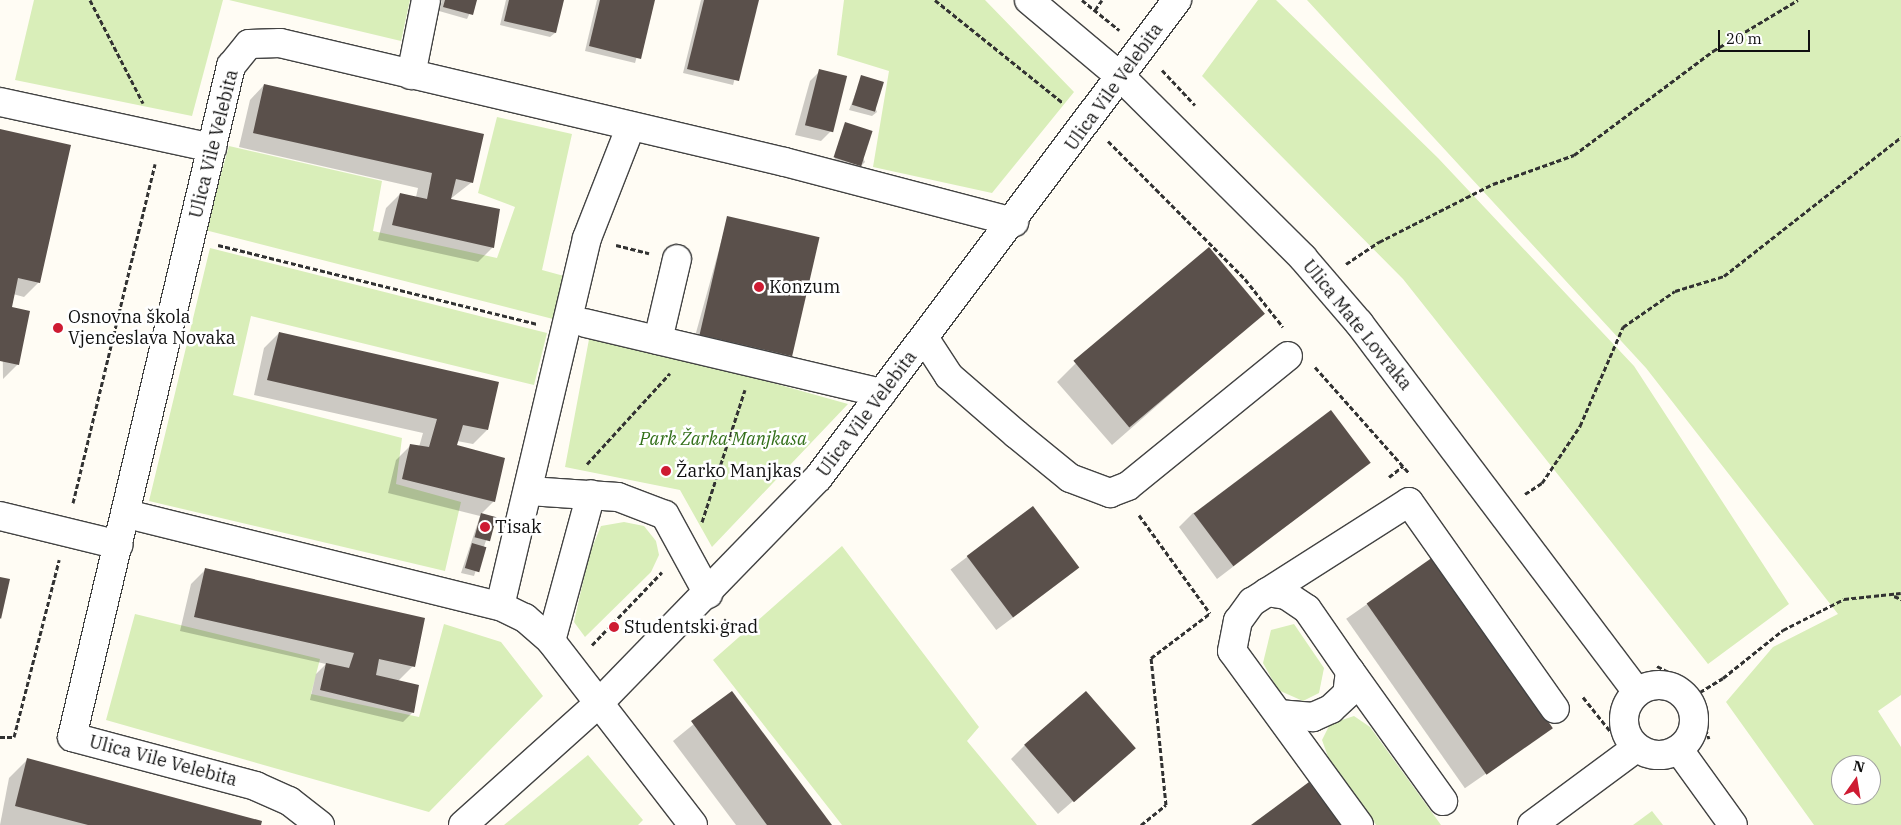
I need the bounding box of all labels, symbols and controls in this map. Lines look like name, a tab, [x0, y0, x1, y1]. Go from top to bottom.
street label: Ulica Vile Velebita	[1061, 19, 1167, 155]
scale bar	[1721, 20, 1814, 52]
text: 20 m	[1726, 29, 1762, 48]
street label: Ulica Vile Velebita	[185, 68, 243, 220]
street label: Ulica Mate Lovraka	[1298, 255, 1416, 395]
place label: Konzum	[769, 276, 840, 298]
marker: Konzum	[753, 281, 765, 293]
place label: Osnovna škola Vjenceslava Novaka	[68, 307, 236, 350]
marker: Osnovna škola Vjenceslava Novaka	[52, 322, 64, 334]
street label: Ulica Vile Velebita	[813, 347, 921, 481]
park label: Park Žarka Manjkasa	[639, 428, 807, 450]
place label: Žarko Manjkas	[676, 460, 801, 482]
marker: Žarko Manjkas	[660, 465, 672, 477]
place label: Tisak	[495, 516, 542, 538]
marker: Tisak	[479, 521, 491, 533]
place label: Studentski grad	[624, 616, 758, 638]
marker: Studentski grad	[608, 621, 620, 633]
street label: Ulica Vile Velebita	[87, 731, 239, 791]
north arrow	[1831, 755, 1881, 805]
text: N	[1852, 756, 1867, 776]

